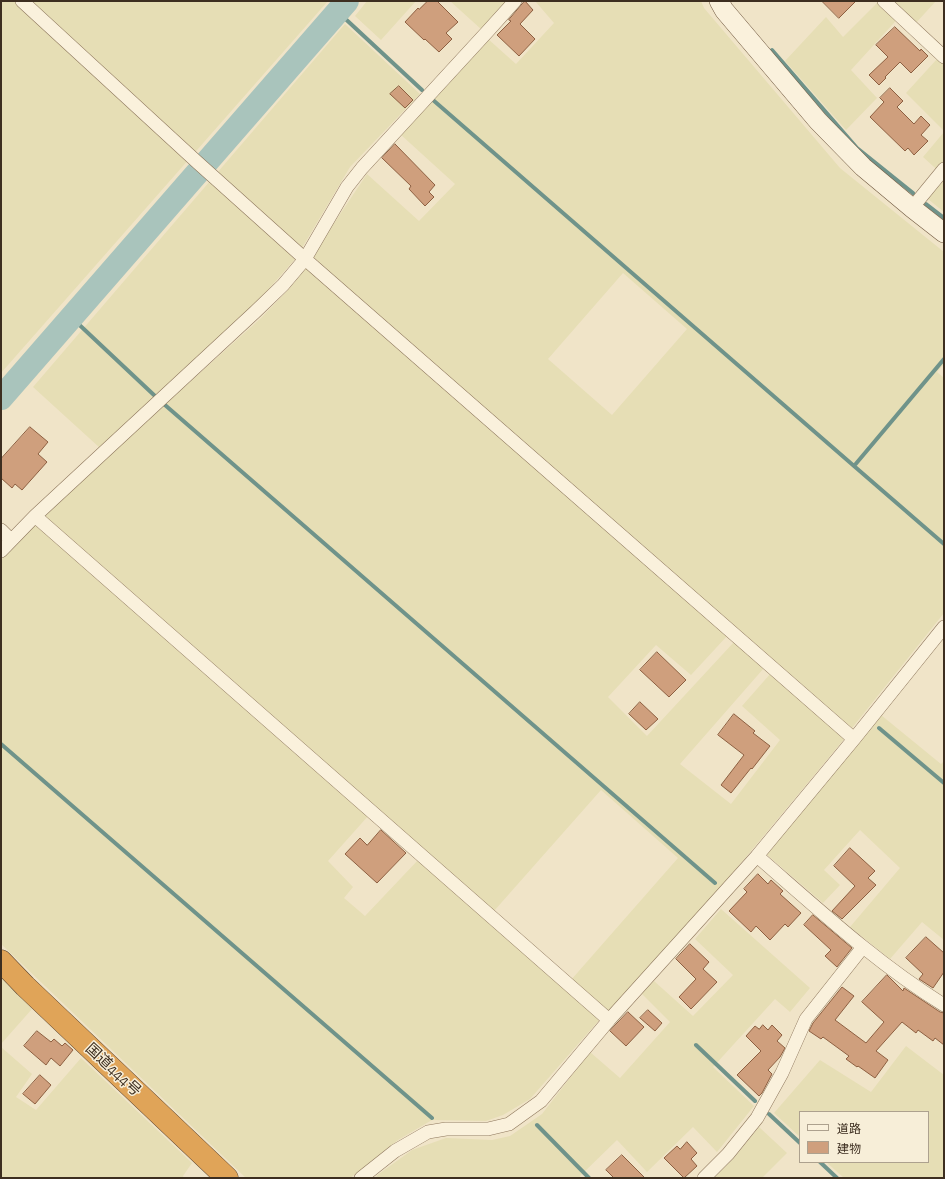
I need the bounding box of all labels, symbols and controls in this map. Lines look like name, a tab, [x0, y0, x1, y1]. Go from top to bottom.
street label: 国道444号	[82, 1040, 144, 1100]
legend	[799, 1111, 929, 1163]
text: 道路	[837, 1122, 861, 1136]
text: 建物	[837, 1142, 861, 1156]

